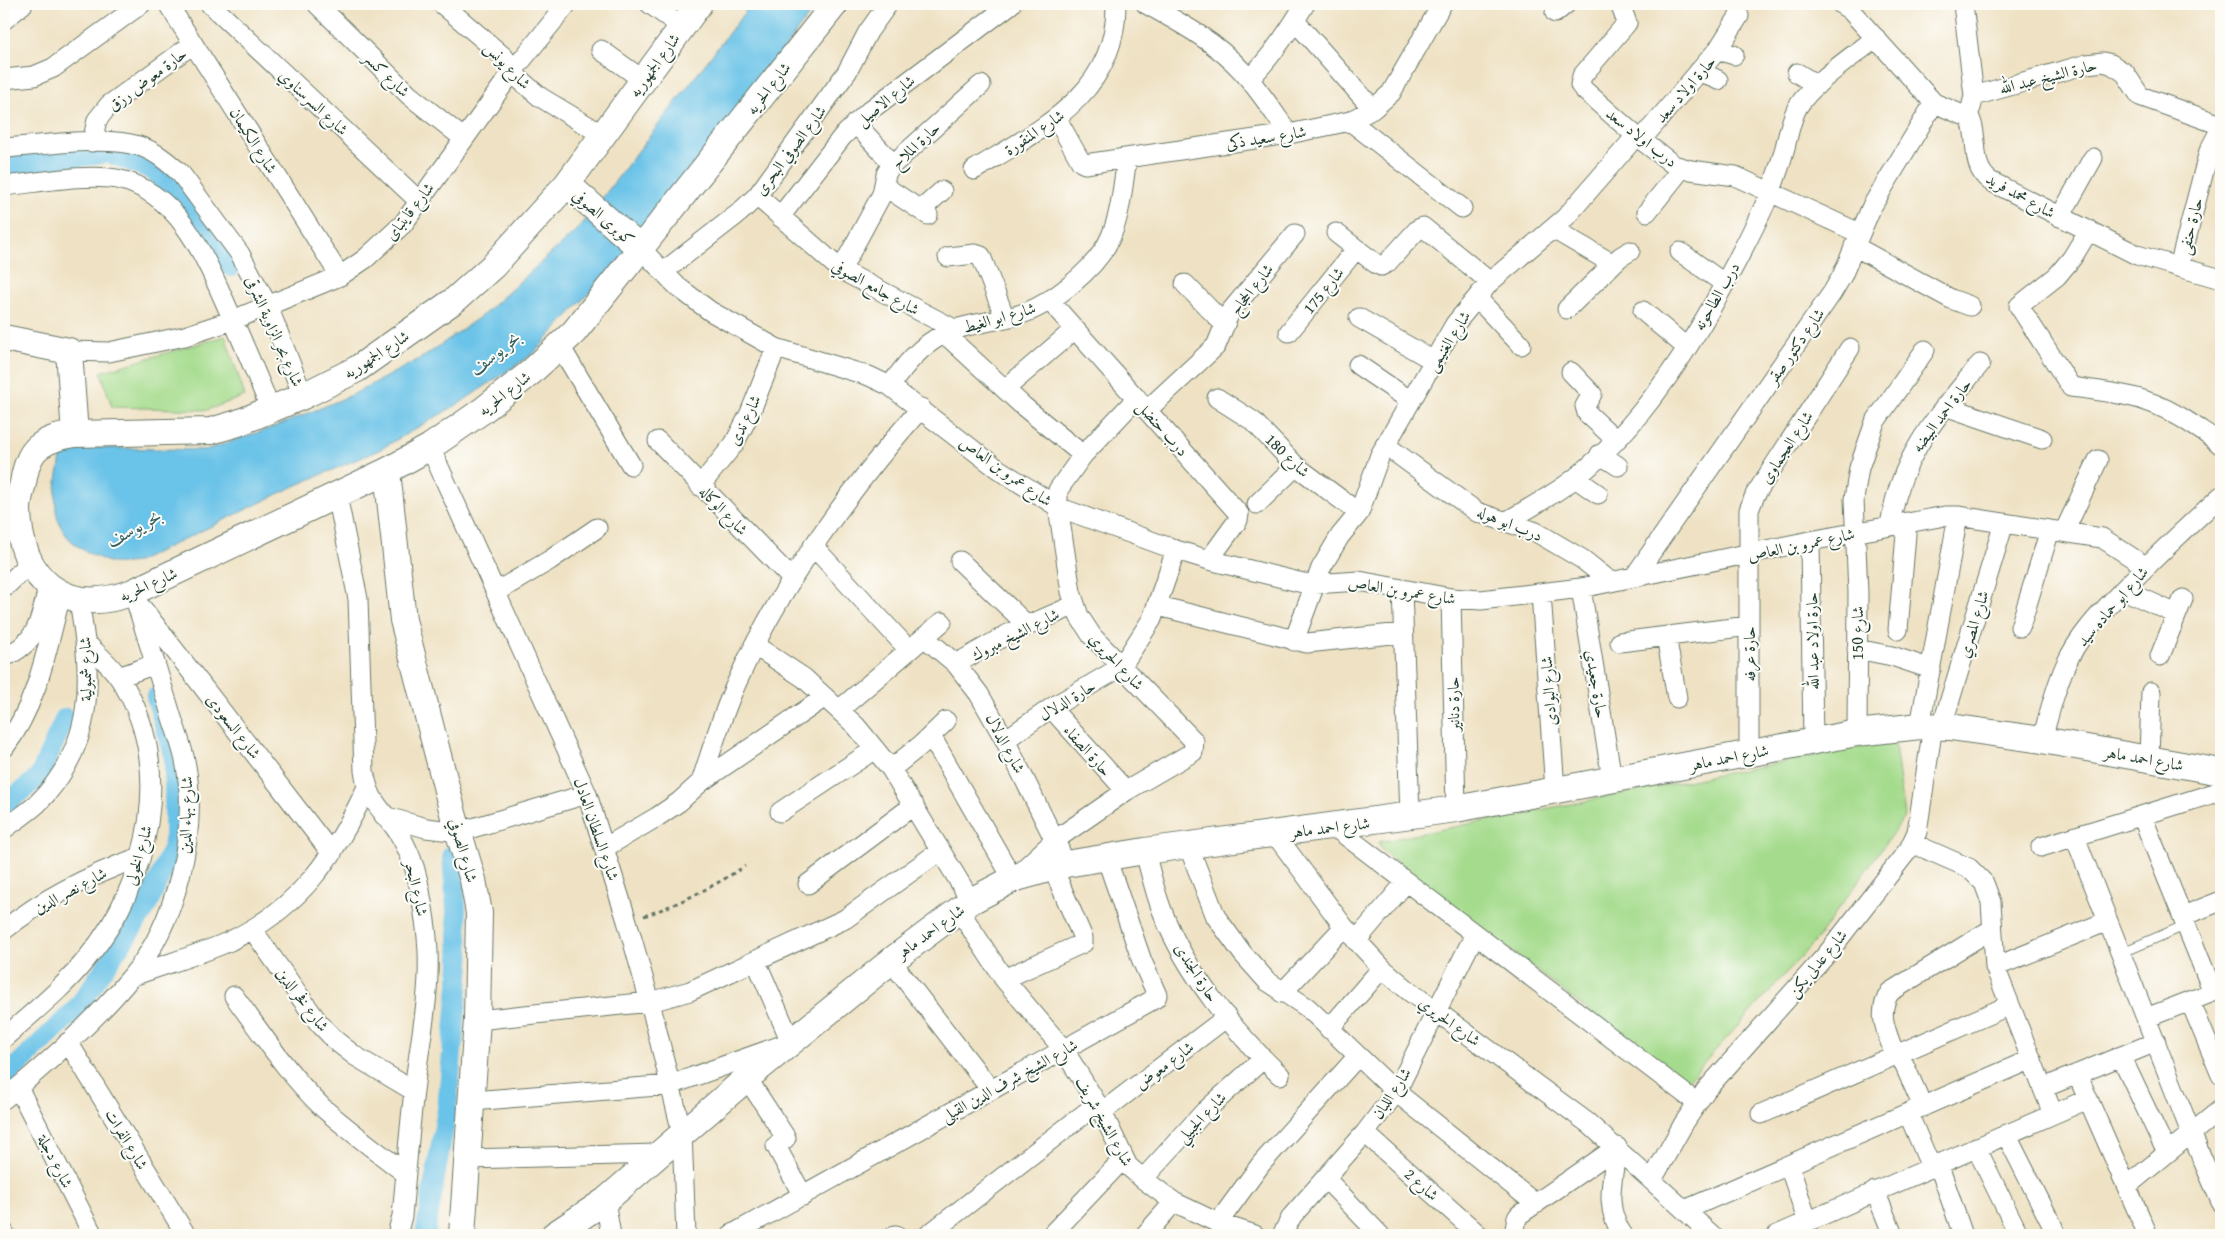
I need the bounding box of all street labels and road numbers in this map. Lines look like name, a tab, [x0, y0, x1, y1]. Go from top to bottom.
street label: شارع الجمهوريه	[622, 28, 687, 103]
street label: شارع يونس	[478, 36, 537, 96]
street label: حارة معوض رزق	[102, 41, 192, 117]
street label: شارع كسر	[355, 44, 416, 104]
street label: حارة اولاد سعد	[1649, 50, 1721, 128]
street label: حارة الشيخ عبد الله	[1997, 52, 2100, 103]
street label: شارع الحريه	[740, 56, 798, 121]
street label: شارع السرسناوي	[272, 63, 354, 142]
street label: شارع الاصيل	[850, 69, 921, 133]
street label: شارع الصوفي البحرى	[748, 100, 833, 201]
street label: درب اولاد سعد	[1601, 101, 1683, 173]
street label: شارع الكيمان	[222, 102, 284, 179]
street label: شارع المنقورة	[999, 103, 1070, 163]
street label: حارة الملاح	[885, 116, 947, 176]
street label: شارع سعيد ذكى	[1224, 119, 1308, 157]
street label: شارع محمد فريد	[1981, 166, 2060, 226]
street label: شارع قايتباى	[378, 177, 441, 247]
street label: كوبرى الصوفي	[567, 183, 640, 252]
street label: حارة حنفى	[2171, 195, 2209, 257]
street label: شارع جامع الصوفي	[826, 253, 924, 325]
street label: درب الطاحونه	[1687, 257, 1745, 335]
street label: شارع الحجاج	[1223, 258, 1281, 322]
street label: شارع 175	[1297, 261, 1351, 320]
street label: شارع بحر الزاوية الشرقى	[238, 272, 310, 391]
street label: شارع ابو الغيط	[960, 295, 1039, 341]
street label: شارع دكتور صقر	[1759, 303, 1832, 392]
street label: شارع الغنيمى	[1420, 306, 1478, 377]
street label: شارع الجمهوريه	[338, 324, 415, 386]
street label: شارع الحريه	[472, 365, 537, 423]
street label: حارة احمد البيضه	[1905, 373, 1977, 457]
street label: شارع ندى	[721, 390, 768, 450]
street label: درب حنضل	[1131, 395, 1195, 461]
street label: شارع العجماوى	[1753, 406, 1820, 489]
street label: شارع 180	[1259, 427, 1316, 484]
street label: شارع عمرو بن العاص	[953, 430, 1057, 514]
street label: شارع الوكاله	[692, 479, 754, 542]
street label: درب ابو هوله	[1474, 499, 1546, 547]
street label: شارع عمرو بن العاص	[1745, 521, 1857, 569]
street label: شارع الحريه	[115, 561, 182, 609]
street label: شارع ابو حماده سيد	[2070, 561, 2155, 653]
street label: شارع عمرو بن العاص	[1346, 570, 1458, 612]
street label: شارع المصري	[1951, 587, 1997, 661]
street label: حارة اولاد عبد الله	[1799, 592, 1825, 690]
street label: شارع الشيخ مبروك	[967, 601, 1065, 669]
street label: شارع 150	[1845, 606, 1871, 660]
street label: حارة عرفه	[1737, 626, 1761, 682]
street label: شارع الحريري	[1082, 627, 1150, 697]
street label: شارع شمبولية	[72, 636, 100, 702]
street label: حارة جعيدي	[1579, 648, 1614, 720]
street label: شارع البوادى	[1534, 655, 1564, 727]
street label: حارة الدلال	[1034, 674, 1100, 726]
street label: حارة دنانير	[1441, 676, 1466, 734]
street label: شارع السعودى	[199, 688, 267, 765]
street label: شارع الدلال	[978, 709, 1032, 778]
street label: حارة الصفاء	[1058, 719, 1118, 781]
street label: شارع احمد ماهر	[1685, 738, 1771, 779]
street label: شارع احمد ماهر	[2100, 739, 2186, 779]
street label: شارع السلطان العادل	[566, 774, 626, 884]
street label: شارع بهاء الدين	[172, 776, 200, 854]
street label: شارع احمد ماهر	[1287, 810, 1371, 846]
street label: شارع الصوفي	[441, 815, 485, 886]
street label: شارع الخولى	[118, 822, 160, 889]
street label: شارع البحر	[397, 856, 435, 919]
street label: شارع نصر الدين	[29, 861, 112, 921]
street label: شارع احمد ماهر	[889, 898, 971, 967]
street label: شارع عدلى يكن	[1781, 924, 1854, 1004]
street label: حارة الجندى	[1169, 938, 1225, 1006]
street label: شارع فخر الدين	[269, 962, 335, 1038]
street label: شارع الحريري	[1413, 990, 1486, 1053]
street label: شارع الشيخ شرف الدين القبلى	[936, 1032, 1083, 1130]
street label: شارع معوض	[1130, 1035, 1200, 1097]
street label: شارع اللبان	[1365, 1062, 1418, 1125]
street label: شارع الشيخ شريف	[1068, 1072, 1140, 1172]
street label: شارع الجبيلي	[1170, 1086, 1234, 1151]
street label: شارع الفرات	[98, 1104, 155, 1175]
street label: شارع دجلة	[30, 1129, 80, 1193]
street label: شارع 2	[1398, 1162, 1445, 1207]

